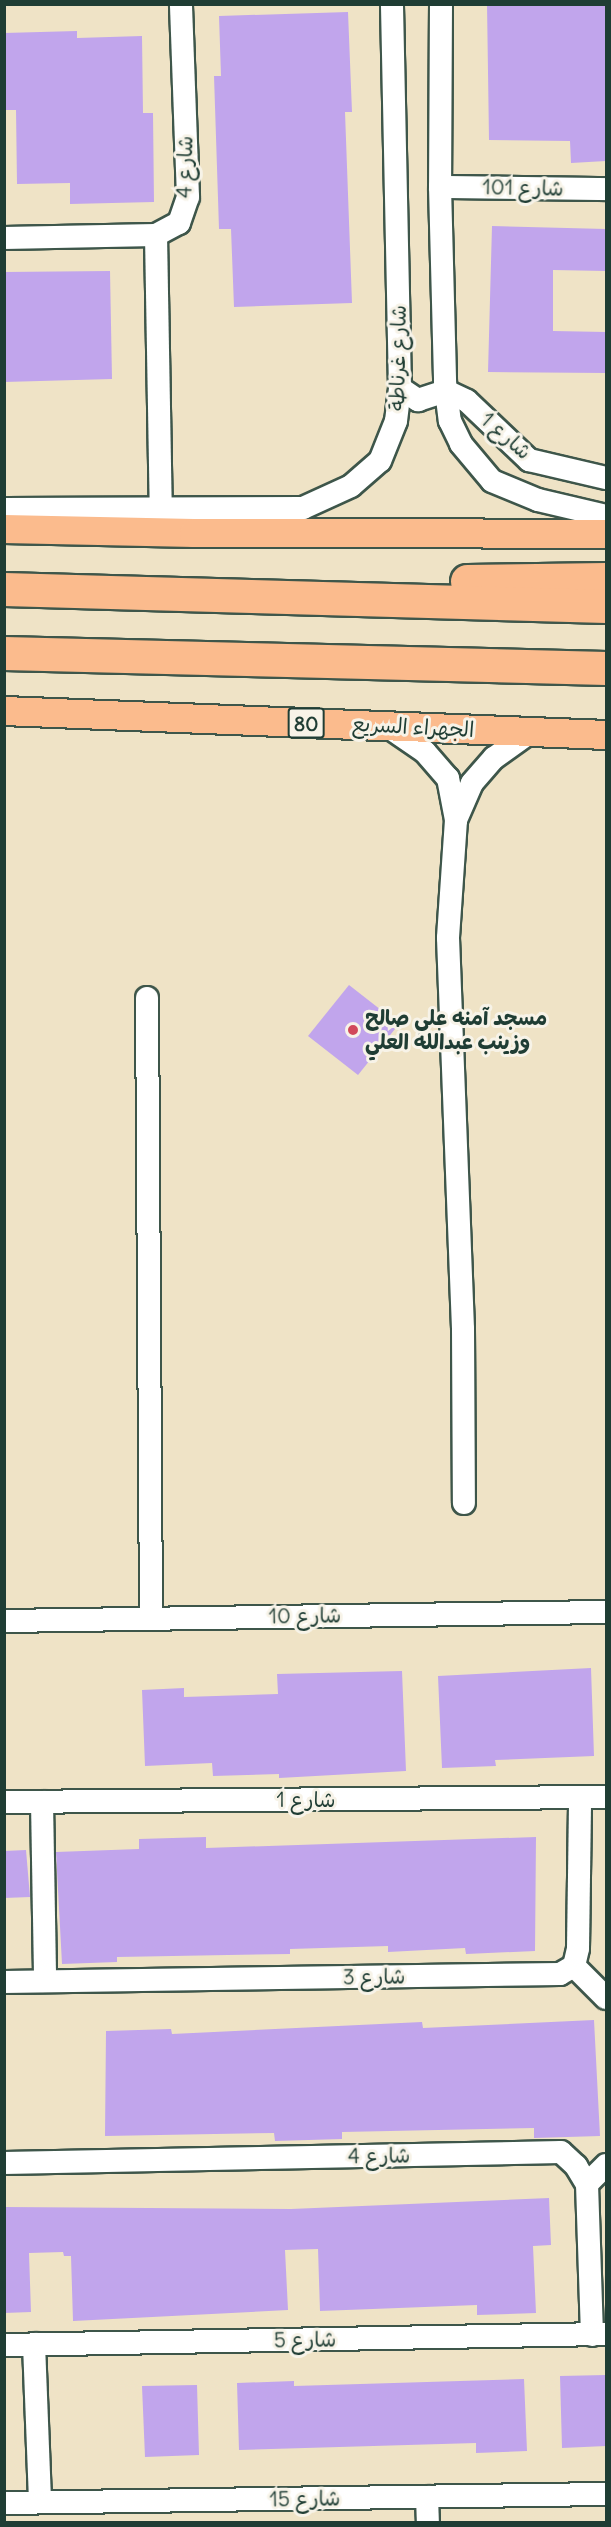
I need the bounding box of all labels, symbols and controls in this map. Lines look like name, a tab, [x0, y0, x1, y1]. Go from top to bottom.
street label: شارع 4	[172, 135, 198, 199]
street label: شارع 101	[482, 175, 564, 201]
street label: شارع غرناطة	[384, 305, 412, 411]
street label: شارع 1	[476, 407, 536, 465]
road number: 80	[286, 706, 326, 740]
street label: الجهراء السريع	[351, 711, 475, 743]
place label: مسجد آمنه علي صالح وزينب عبدالله العلي	[365, 1005, 547, 1055]
marker: مسجد آمنه علي صالح وزينب عبدالله العلي	[346, 1023, 360, 1037]
street label: شارع 10	[268, 1603, 342, 1629]
street label: شارع 1	[277, 1787, 335, 1813]
street label: شارع 3	[343, 1964, 405, 1990]
street label: شارع 4	[347, 2143, 411, 2169]
street label: شارع 5	[274, 2327, 336, 2353]
street label: شارع 15	[269, 2486, 341, 2512]

